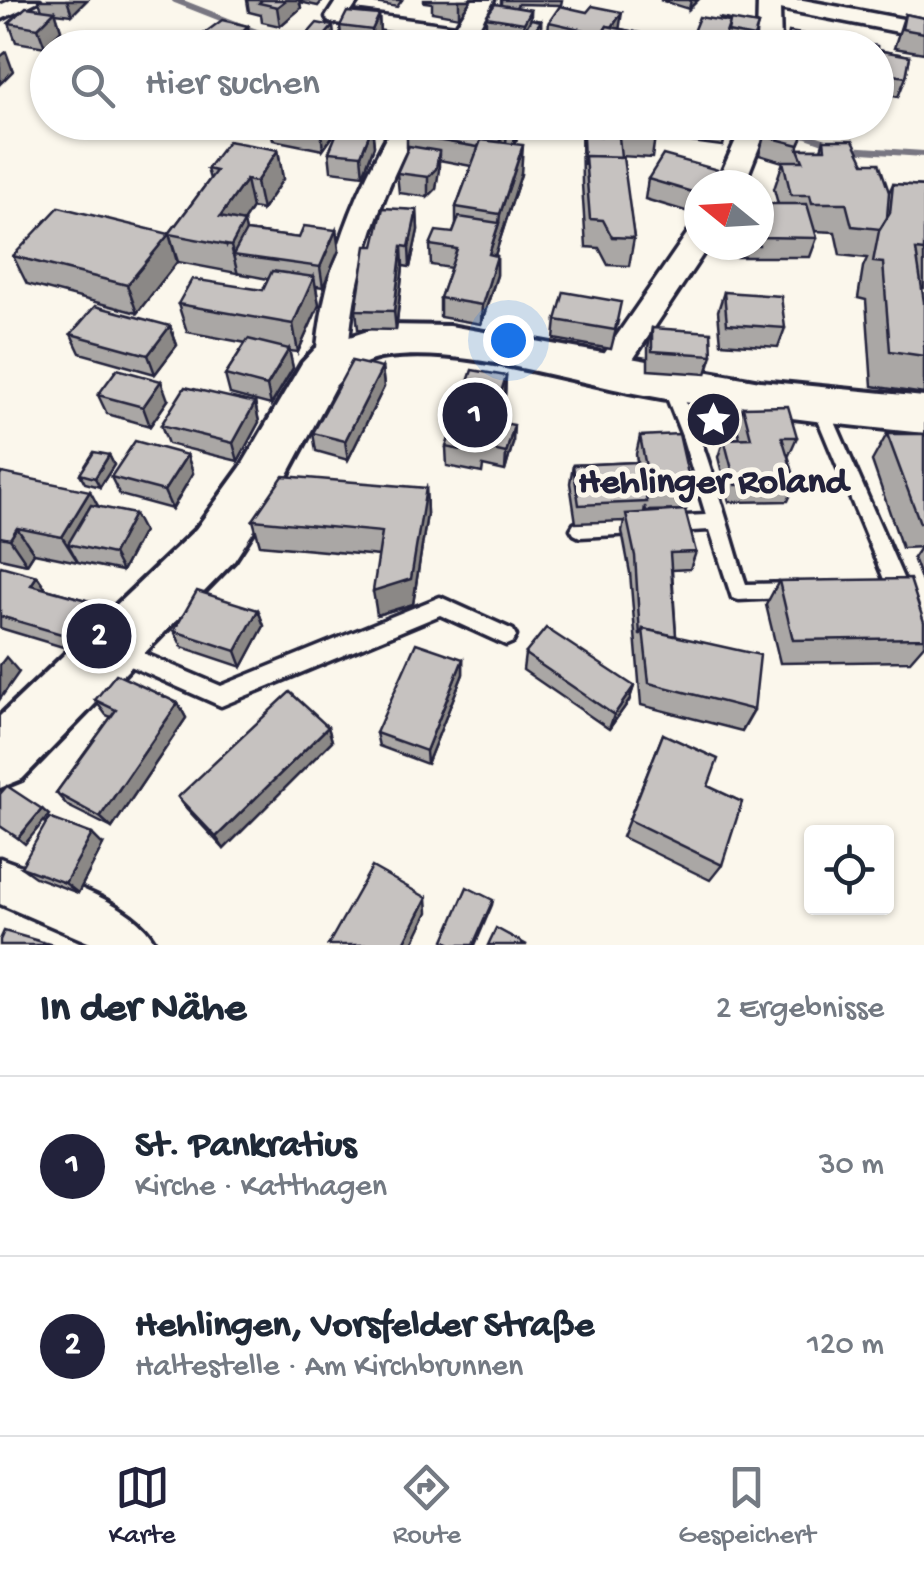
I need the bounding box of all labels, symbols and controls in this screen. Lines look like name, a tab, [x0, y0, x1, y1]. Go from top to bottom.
search box	[30, 30, 894, 140]
icon: search	[65, 58, 120, 113]
text: Hier suchen	[145, 63, 320, 107]
north arrow	[684, 170, 774, 260]
your location	[483, 315, 534, 366]
pin: 1	[442, 378, 508, 452]
place icon: Hehlinger Roland	[683, 390, 743, 450]
place label: Hehlinger Roland	[578, 462, 851, 506]
pin: 2	[66, 598, 132, 674]
map controls	[804, 825, 894, 915]
button: locate	[804, 825, 894, 915]
text: In der Nähe	[40, 986, 246, 1035]
text: 2 Ergebnisse	[716, 991, 884, 1029]
text: St. Pankratius	[135, 1125, 356, 1169]
text: 1	[66, 1147, 79, 1185]
text: 30 m	[819, 1147, 884, 1185]
text: Kirche · Katthagen	[135, 1169, 387, 1207]
text: Hehlingen, Vorsfelder Straße	[135, 1305, 594, 1349]
text: 2	[65, 1327, 80, 1365]
text: 120 m	[807, 1327, 884, 1365]
text: Haltestelle · Am Kirchbrunnen	[135, 1349, 523, 1387]
tab: Karte	[109, 1460, 175, 1553]
tab: Route	[393, 1460, 461, 1553]
tab: Gespeichert	[678, 1460, 815, 1553]

